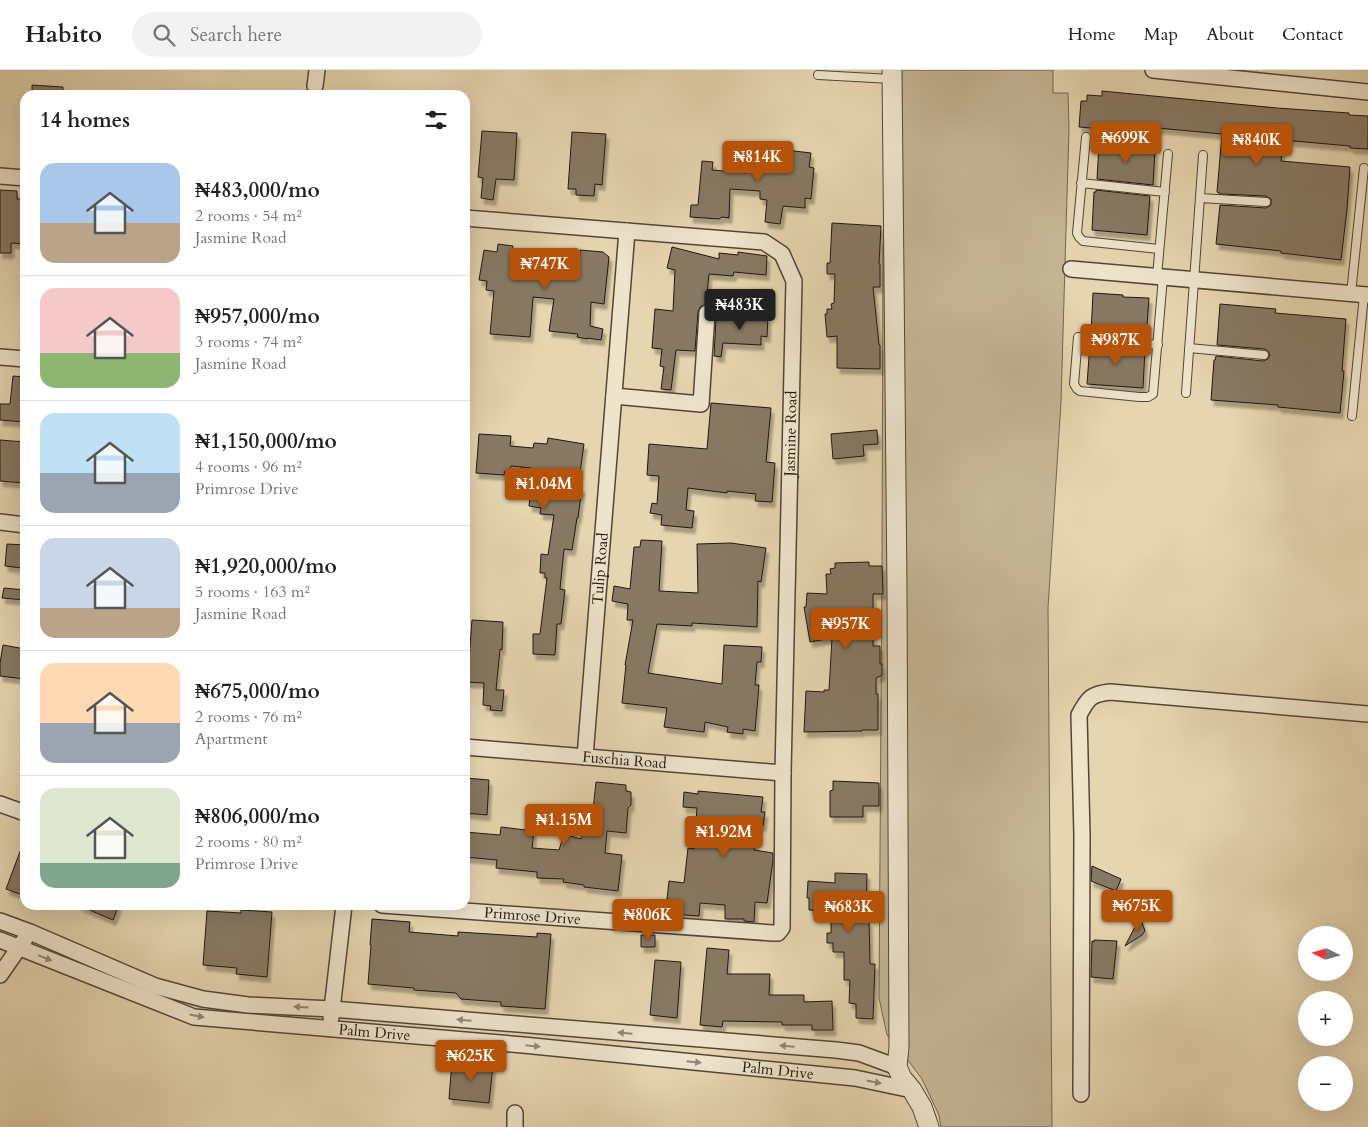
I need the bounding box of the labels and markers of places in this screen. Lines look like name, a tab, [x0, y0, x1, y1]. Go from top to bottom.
pin: ₦699K	[1091, 122, 1161, 164]
pin: ₦840K	[1222, 124, 1292, 166]
pin: ₦814K	[723, 140, 793, 183]
pin: ₦747K	[510, 248, 580, 290]
pin: ₦483K	[705, 288, 775, 331]
pin: ₦987K	[1081, 324, 1151, 366]
pin: ₦1.04M	[503, 468, 585, 510]
pin: ₦957K	[811, 608, 881, 650]
pin: ₦1.15M	[523, 804, 605, 846]
pin: ₦1.92M	[683, 816, 765, 858]
pin: ₦683K	[814, 890, 884, 933]
pin: ₦675K	[1102, 890, 1172, 932]
pin: ₦806K	[613, 898, 683, 941]
pin: ₦625K	[436, 1040, 506, 1082]

